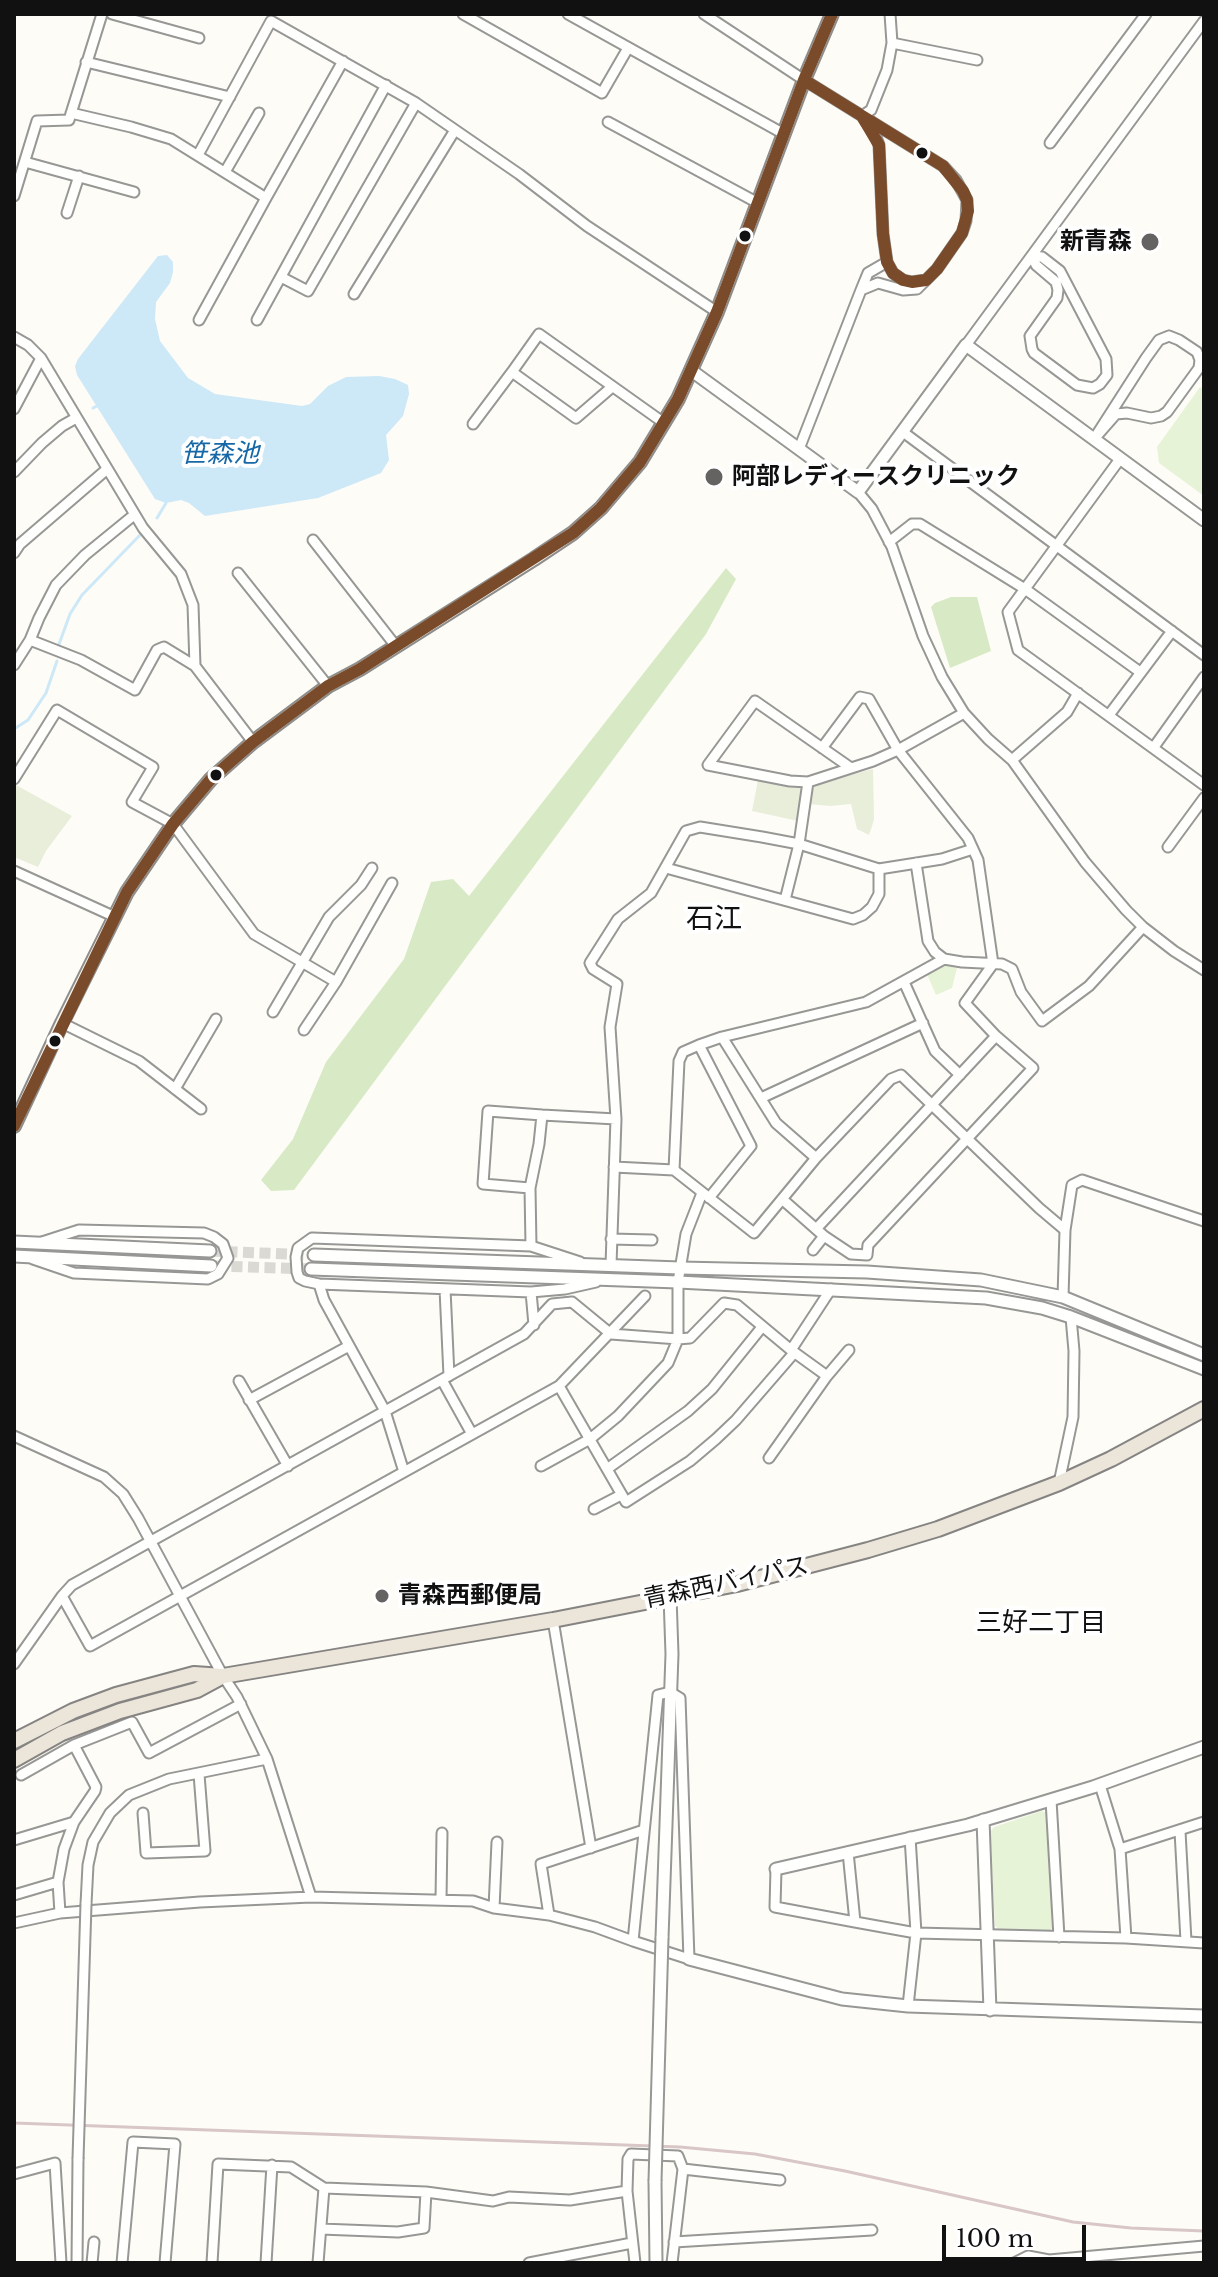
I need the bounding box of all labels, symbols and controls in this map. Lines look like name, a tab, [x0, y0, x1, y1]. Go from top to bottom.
unlabelled marker	[914, 145, 930, 161]
unlabelled marker	[737, 228, 753, 244]
place label: 新青森	[1060, 228, 1132, 256]
marker: 新青森	[1139, 231, 1161, 253]
water label: 笹森池	[181, 439, 259, 471]
place label: 阿部レディースクリニック	[732, 463, 1020, 491]
marker: 阿部レディースクリニック	[703, 466, 725, 488]
unlabelled marker	[208, 767, 224, 783]
district label: 石江	[686, 903, 742, 937]
unlabelled marker	[47, 1033, 63, 1049]
street label: 青森西バイパス	[641, 1551, 811, 1615]
place label: 青森西郵便局	[398, 1582, 542, 1610]
marker: 青森西郵便局	[373, 1587, 391, 1605]
district label: 三好二丁目	[976, 1608, 1106, 1640]
scale bar	[946, 2209, 1090, 2259]
text: 100 m	[956, 2224, 1034, 2253]

